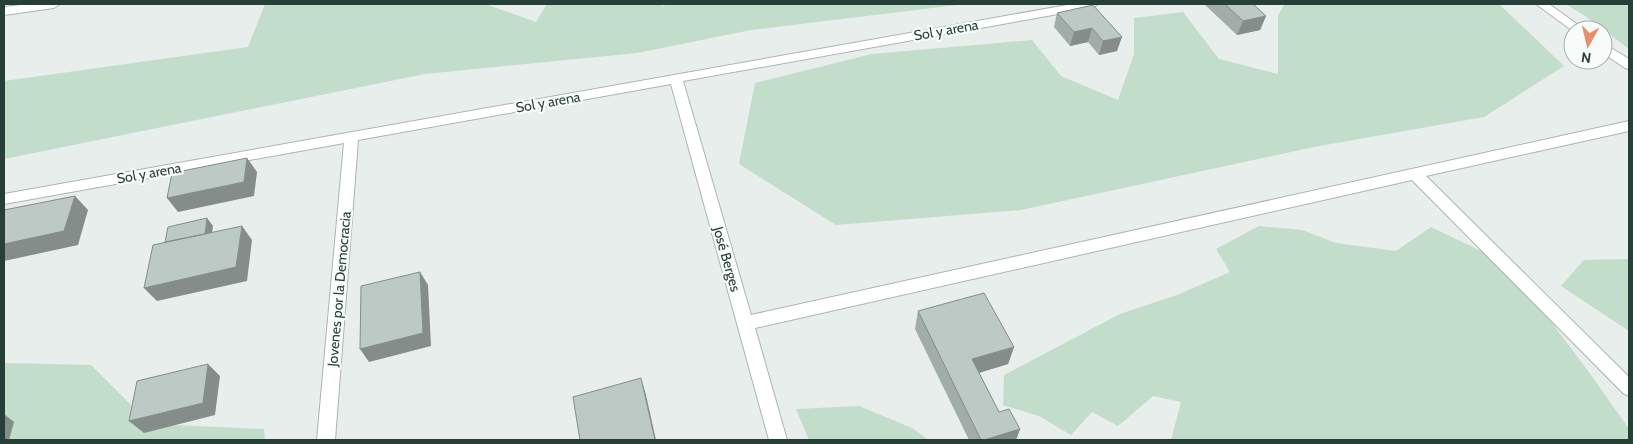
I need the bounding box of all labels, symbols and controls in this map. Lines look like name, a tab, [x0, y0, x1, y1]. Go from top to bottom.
street label: Sol y arena	[912, 15, 980, 45]
north arrow	[1563, 20, 1613, 70]
text: N	[1580, 48, 1592, 67]
street label: Sol y arena	[514, 87, 582, 117]
street label: Sol y arena	[115, 158, 183, 188]
street label: Jovenes por la Democracia	[323, 210, 355, 368]
street label: José Berges	[709, 223, 745, 294]

